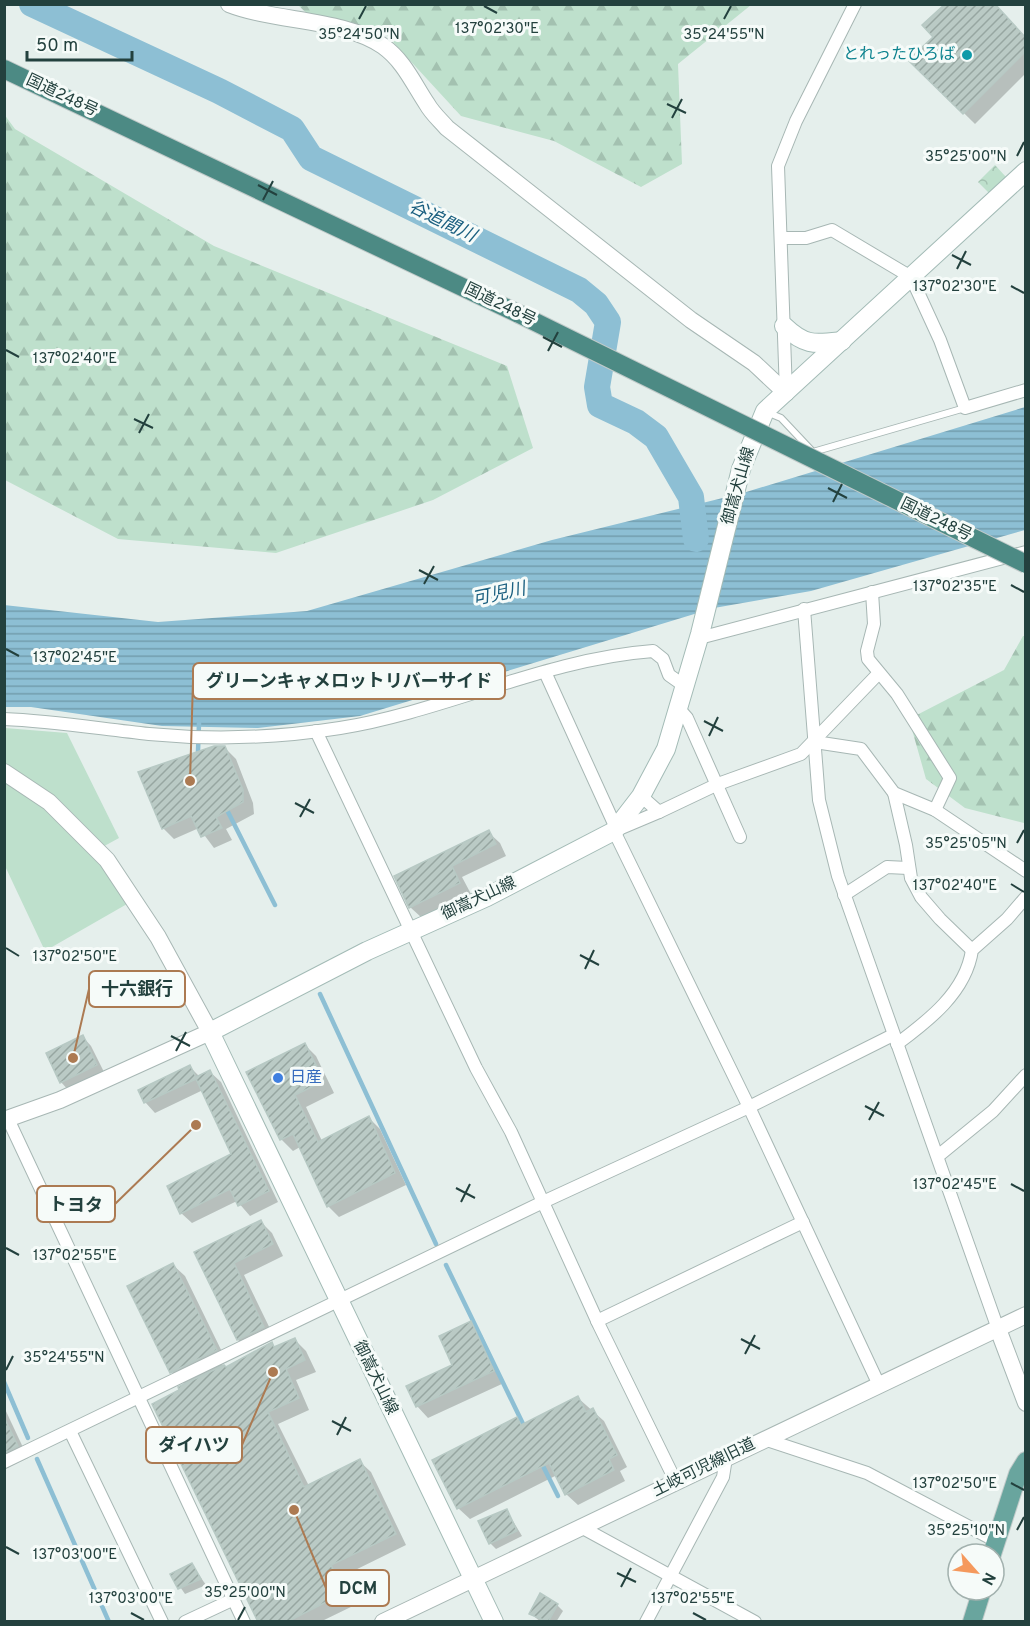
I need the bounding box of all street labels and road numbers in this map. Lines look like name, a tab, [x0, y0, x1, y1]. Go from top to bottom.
street label: 国道248号	[23, 71, 101, 121]
street label: 国道248号	[461, 279, 539, 331]
street label: 御嵩犬山線	[718, 445, 760, 527]
street label: 国道248号	[897, 494, 975, 546]
street label: 御嵩犬山線	[439, 873, 519, 925]
street label: 御嵩犬山線	[348, 1338, 402, 1418]
street label: 土岐可児線旧道	[649, 1434, 759, 1502]

